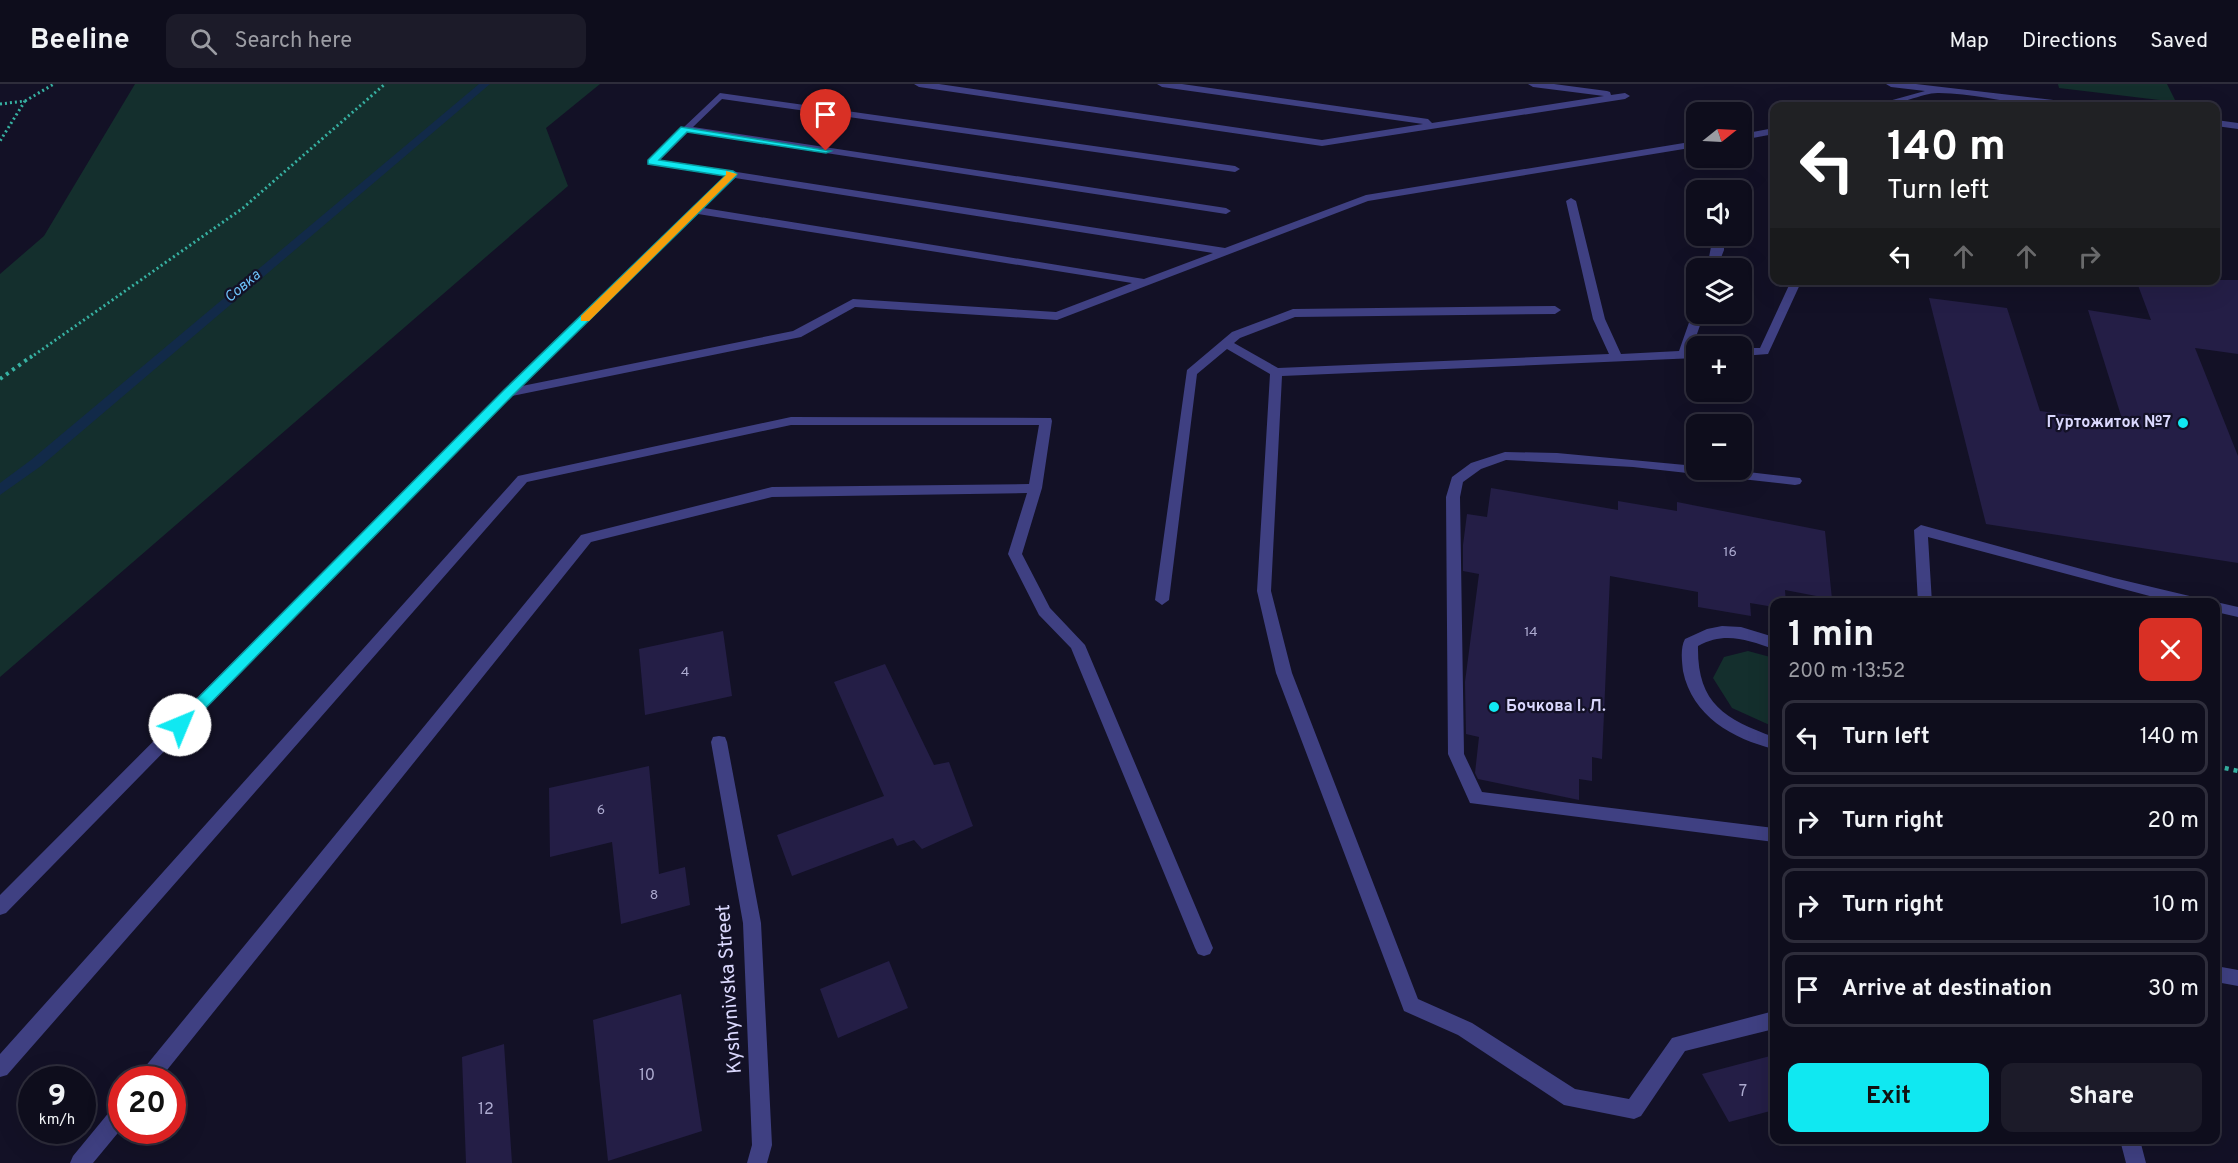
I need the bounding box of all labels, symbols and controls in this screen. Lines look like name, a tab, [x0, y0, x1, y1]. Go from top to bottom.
search box	[166, 14, 586, 68]
text: Beeline	[30, 23, 130, 59]
icon: search	[187, 25, 220, 58]
text: Search here	[235, 28, 352, 55]
text: Map	[1949, 28, 1989, 55]
text: Directions	[2022, 28, 2117, 55]
text: Saved	[2150, 28, 2208, 55]
pin	[800, 89, 851, 151]
icon: arrive	[809, 98, 842, 131]
north arrow	[1686, 102, 1752, 168]
map controls	[1686, 102, 1752, 480]
text: 140 m	[1887, 122, 2006, 175]
icon: left	[1788, 126, 1866, 204]
text: Turn left	[1887, 174, 1989, 208]
button: sound	[1686, 180, 1752, 246]
icon: left	[1884, 240, 1917, 273]
icon: ahead	[1947, 240, 1980, 273]
icon: ahead	[2010, 240, 2043, 273]
icon: right	[2073, 240, 2106, 273]
button: layers	[1686, 258, 1752, 324]
water label: Совка	[221, 266, 265, 308]
button: +	[1686, 336, 1752, 402]
place label: Гуртожиток №7	[2046, 413, 2171, 433]
button: −	[1686, 414, 1752, 480]
marker: Гуртожиток №7	[2176, 416, 2190, 430]
house number: 16	[1723, 544, 1737, 561]
text: 1 min	[1788, 613, 1874, 659]
button: close	[2139, 618, 2202, 681]
house number: 14	[1524, 624, 1538, 641]
text: 200 m · 13:52	[1788, 659, 1905, 685]
house number: 4	[681, 664, 689, 681]
position arrow	[148, 693, 212, 757]
place label: Бочкова І. Л.	[1506, 697, 1606, 717]
marker: Бочкова І. Л.	[1487, 700, 1501, 714]
icon: left	[1791, 721, 1824, 754]
text: Turn left	[1842, 724, 1930, 751]
text: 140 m	[2140, 724, 2199, 751]
house number: 6	[597, 802, 605, 819]
icon: right	[1791, 805, 1824, 838]
text: Turn right	[1842, 808, 1944, 835]
text: 20 m	[2148, 808, 2199, 835]
house number: 8	[650, 887, 658, 904]
icon: right	[1791, 889, 1824, 922]
text: Turn right	[1842, 892, 1944, 919]
text: 10 m	[2153, 892, 2199, 919]
street label: Kyshynivska Street	[711, 903, 749, 1075]
icon: arrive	[1791, 973, 1824, 1006]
text: Arrive at destination	[1842, 976, 2052, 1003]
text: 30 m	[2148, 976, 2199, 1003]
button: Exit	[1788, 1063, 1989, 1132]
button: Share	[2001, 1063, 2202, 1132]
speed limit sign: 20	[108, 1066, 186, 1144]
house number: 10	[639, 1066, 655, 1086]
text: 9	[48, 1079, 66, 1116]
house number: 7	[1739, 1082, 1747, 1102]
house number: 12	[478, 1100, 494, 1120]
text: km/h	[39, 1111, 75, 1130]

